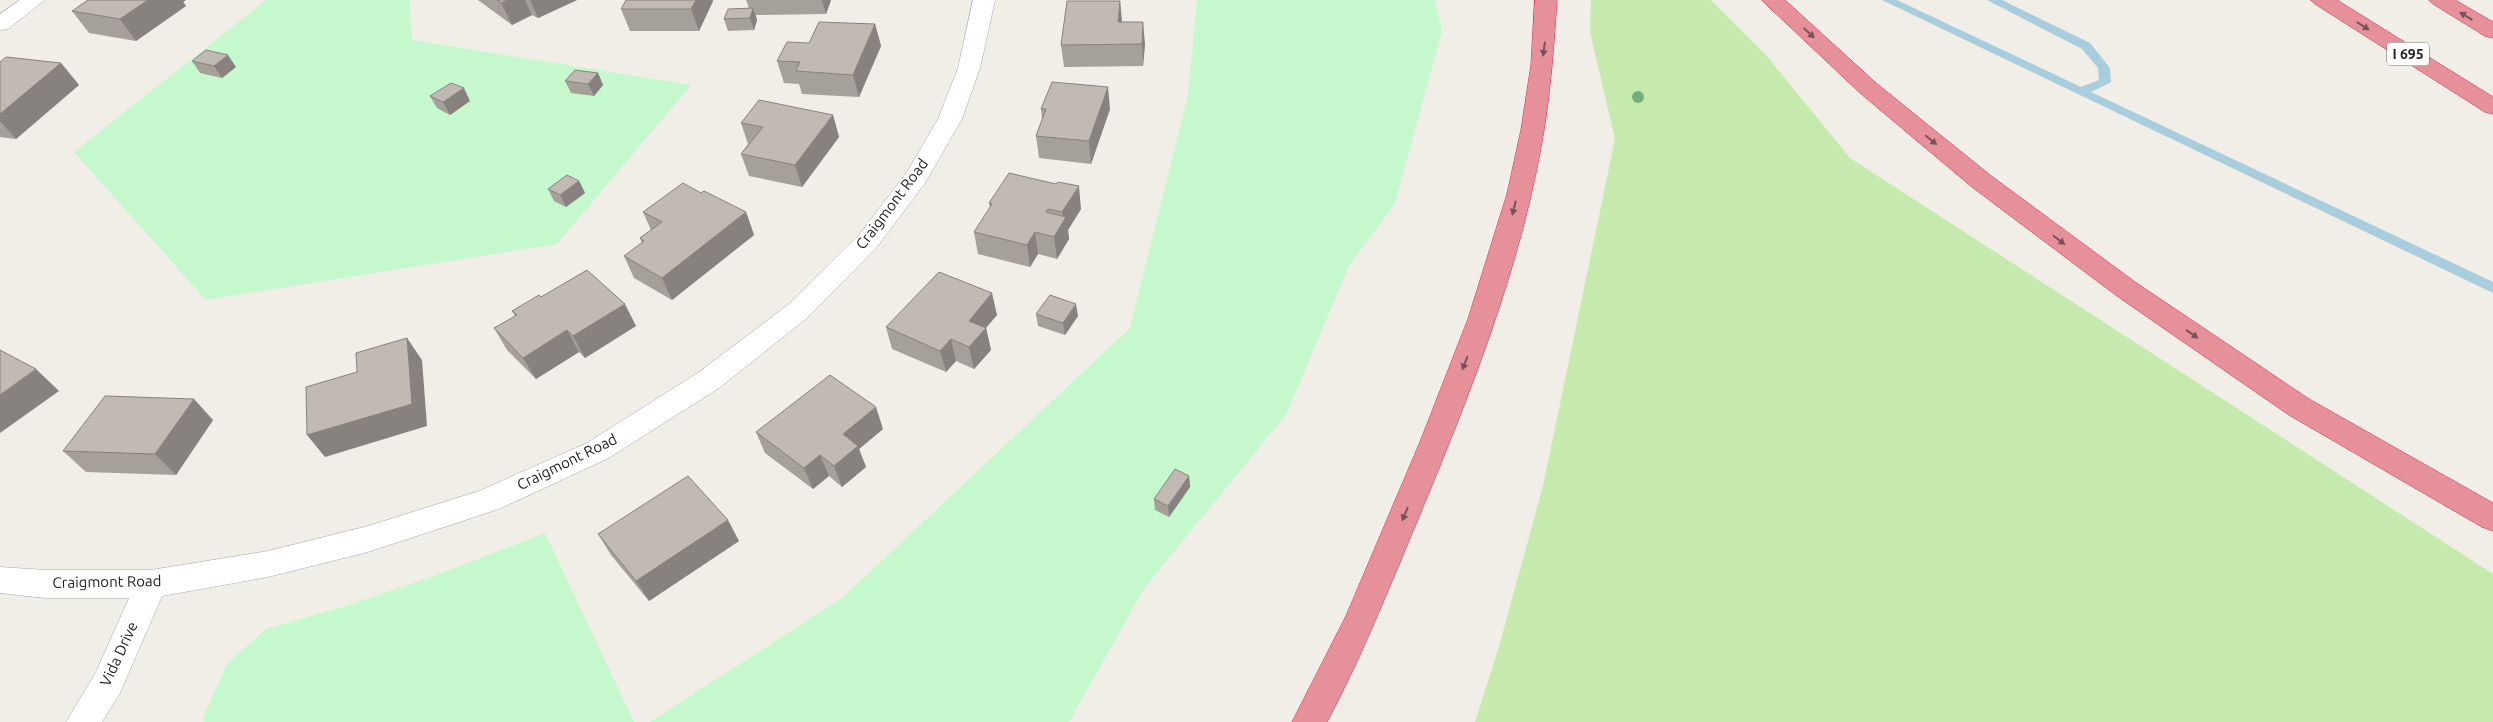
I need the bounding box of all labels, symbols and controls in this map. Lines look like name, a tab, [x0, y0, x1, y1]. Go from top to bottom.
one-way arrow	[2460, 11, 2473, 20]
one-way arrow	[2357, 21, 2370, 31]
one-way arrow	[1802, 27, 1814, 39]
one-way arrow	[1540, 41, 1548, 57]
road number: I 695	[2387, 42, 2429, 66]
one-way arrow	[1924, 135, 1937, 146]
street label: Craigmont Road	[852, 155, 931, 252]
one-way arrow	[1510, 201, 1518, 216]
one-way arrow	[2052, 234, 2065, 245]
one-way arrow	[2185, 329, 2198, 339]
one-way arrow	[1460, 355, 1468, 370]
street label: Craigmont Road	[514, 430, 620, 493]
one-way arrow	[1400, 507, 1408, 521]
street label: Craigmont Road	[52, 572, 162, 591]
street label: Vida Drive	[96, 619, 141, 689]

